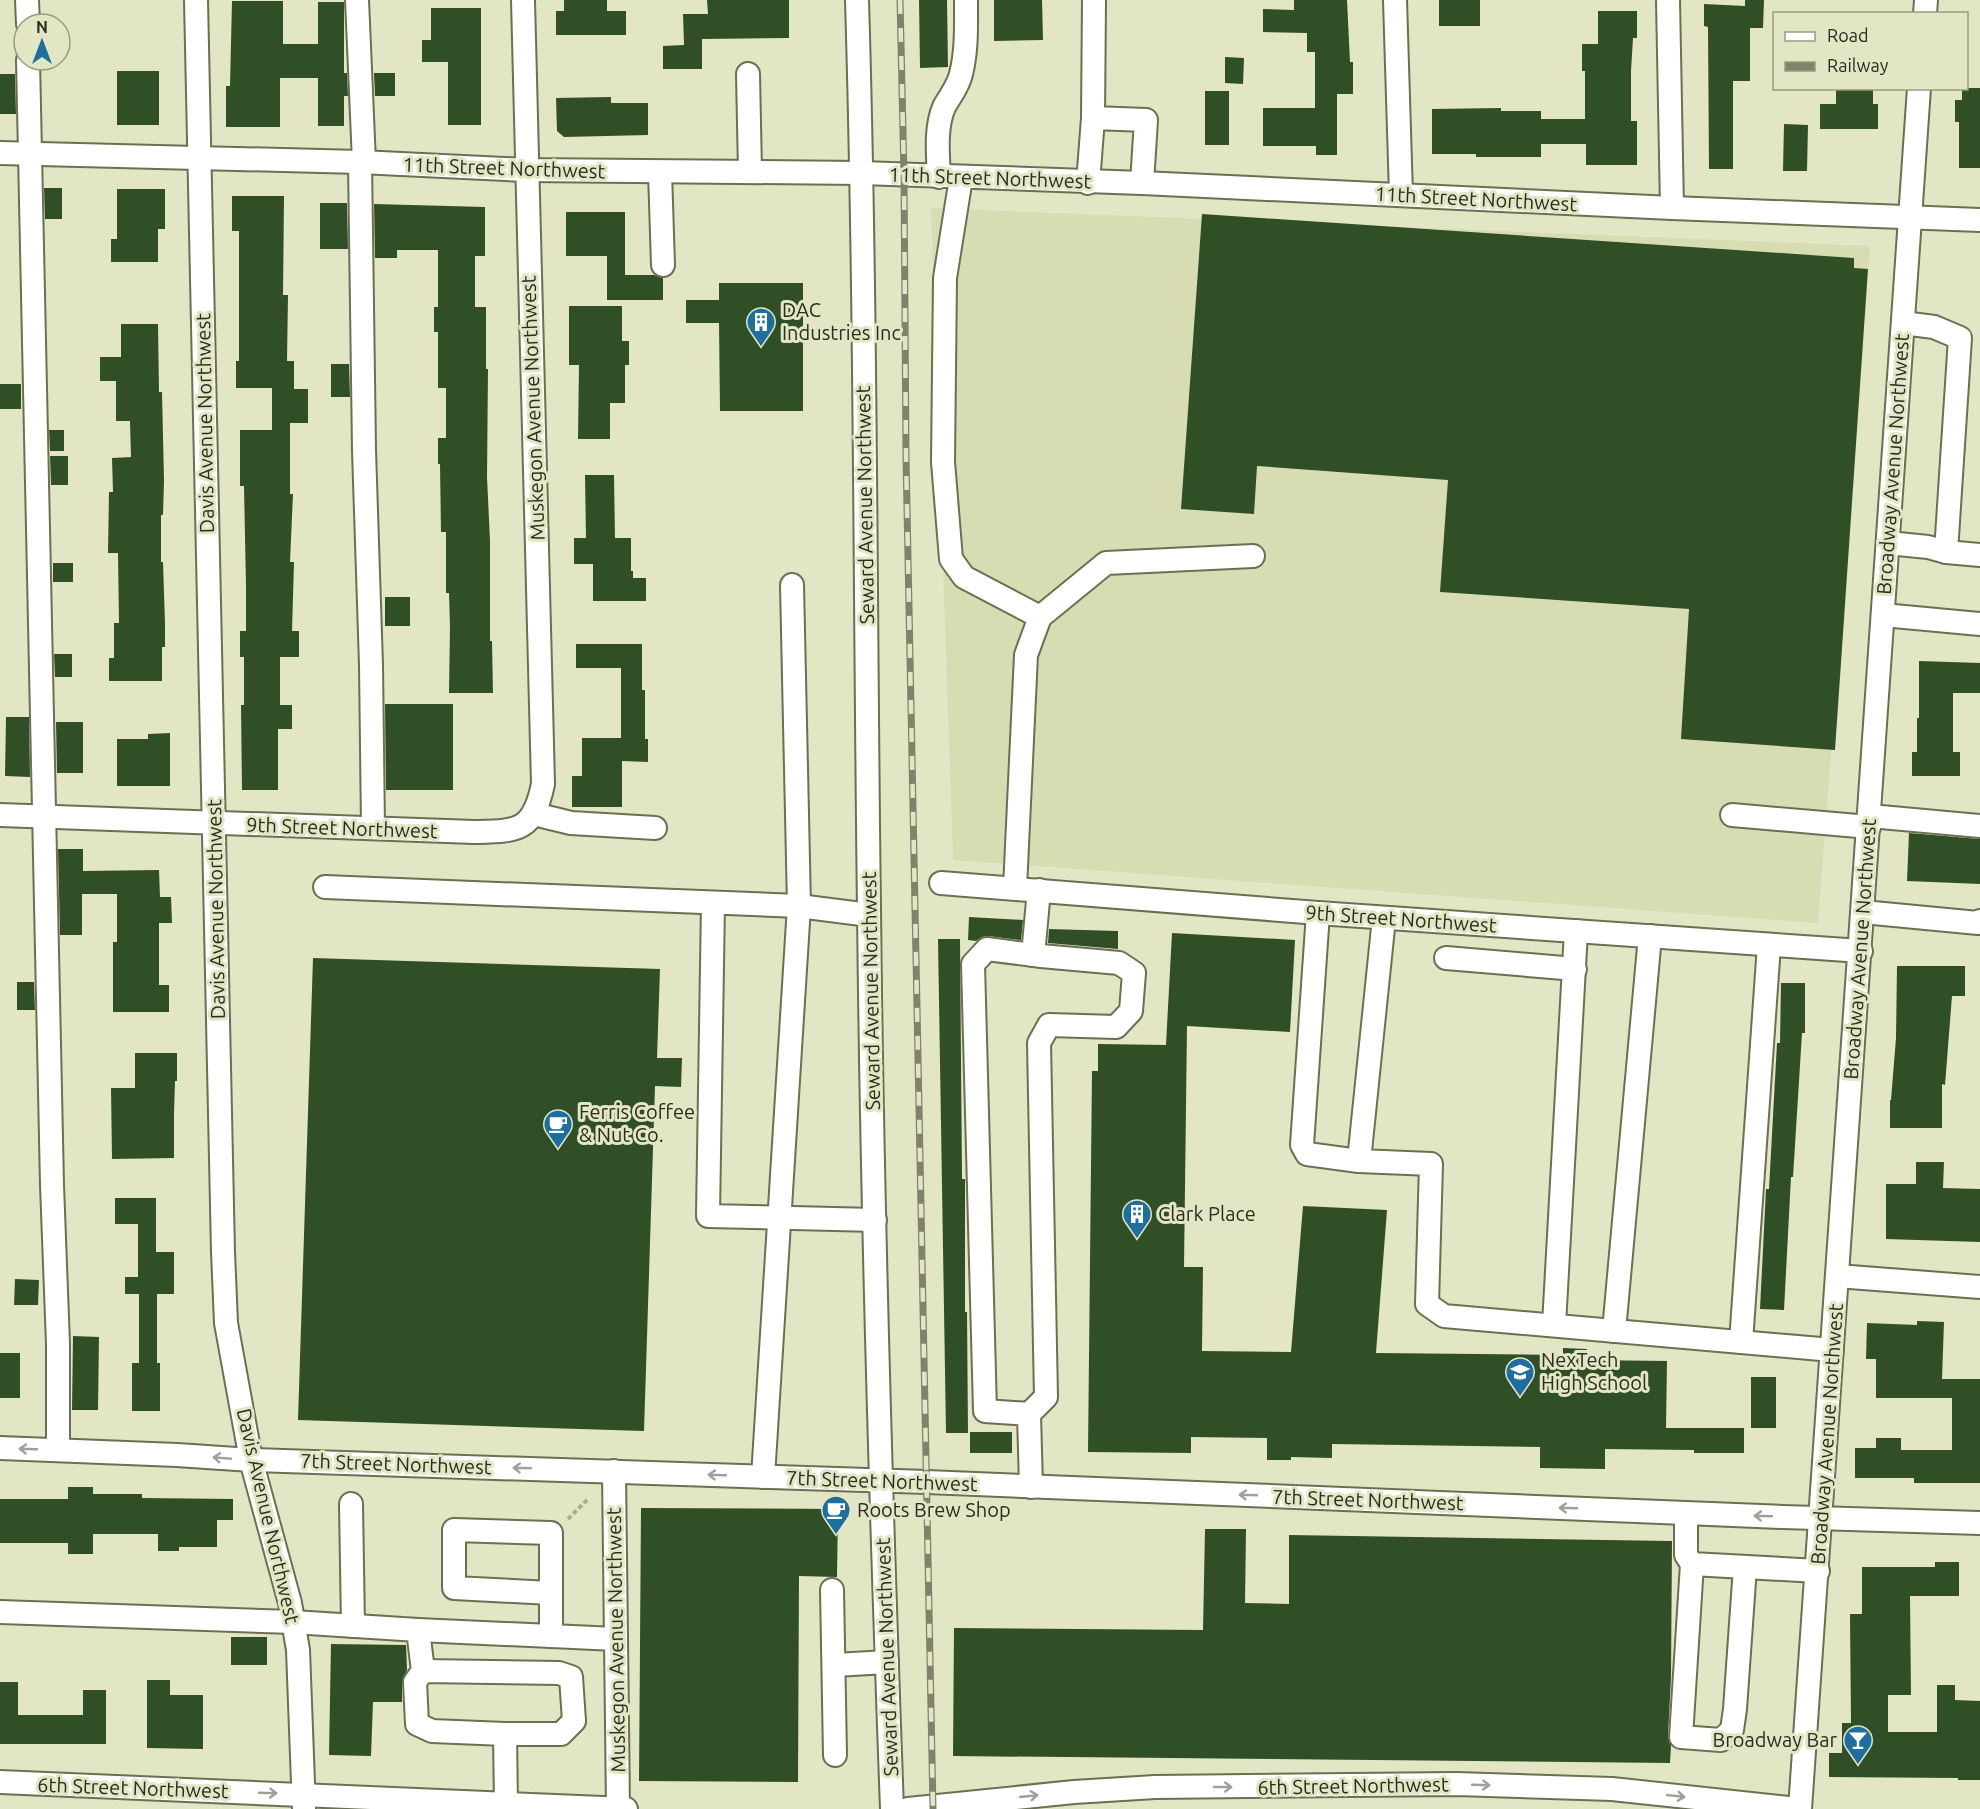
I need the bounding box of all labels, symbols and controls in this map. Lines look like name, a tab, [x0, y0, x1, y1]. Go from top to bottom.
north arrow	[12, 12, 72, 72]
legend	[1773, 12, 1968, 90]
text: N	[36, 18, 48, 36]
text: Road	[1827, 25, 1869, 45]
text: Railway	[1827, 55, 1889, 75]
street label: 11th Street Northwest	[402, 152, 606, 183]
street label: 11th Street Northwest	[888, 162, 1092, 193]
street label: 11th Street Northwest	[1374, 182, 1578, 215]
street label: Muskegon Avenue Northwest	[516, 275, 549, 541]
place label: DAC Industries Inc	[782, 298, 901, 344]
building icon: DAC Industries Inc	[745, 306, 777, 348]
street label: Davis Avenue Northwest	[191, 313, 218, 533]
street label: Broadway Avenue Northwest	[1872, 332, 1913, 595]
street label: Seward Avenue Northwest	[851, 385, 878, 625]
street label: Davis Avenue Northwest	[202, 799, 229, 1019]
street label: 9th Street Northwest	[246, 813, 438, 842]
street label: Broadway Avenue Northwest	[1839, 817, 1880, 1080]
street label: Seward Avenue Northwest	[857, 871, 884, 1111]
street label: 9th Street Northwest	[1305, 900, 1497, 937]
place label: Ferris Coffee & Nut Co.	[579, 1100, 695, 1146]
cafe icon: Ferris Coffee & Nut Co.	[542, 1108, 574, 1150]
building icon: Clark Place	[1121, 1198, 1153, 1240]
place label: Clark Place	[1158, 1202, 1256, 1225]
street label: Broadway Avenue Northwest	[1806, 1302, 1847, 1565]
place label: NexTech High School	[1541, 1348, 1647, 1394]
school or university icon: NexTech High School	[1504, 1356, 1536, 1398]
street label: Davis Avenue Northwest	[233, 1406, 304, 1626]
one-way arrow	[18, 1443, 38, 1455]
street label: 7th Street Northwest	[300, 1449, 492, 1478]
one-way arrow	[213, 1452, 233, 1463]
one-way arrow	[513, 1462, 533, 1474]
street label: 7th Street Northwest	[786, 1466, 978, 1495]
one-way arrow	[708, 1470, 727, 1481]
street label: 7th Street Northwest	[1272, 1485, 1464, 1514]
one-way arrow	[1238, 1490, 1258, 1501]
cafe icon: Roots Brew Shop	[820, 1494, 852, 1536]
place label: Roots Brew Shop	[857, 1498, 1011, 1521]
one-way arrow	[1559, 1503, 1579, 1514]
street label: Muskegon Avenue Northwest	[602, 1507, 629, 1773]
one-way arrow	[1754, 1511, 1774, 1522]
street label: Seward Avenue Northwest	[871, 1537, 902, 1777]
bar icon: Broadway Bar	[1842, 1724, 1874, 1766]
place label: Broadway Bar	[1713, 1728, 1837, 1751]
street label: 6th Street Northwest	[1257, 1772, 1449, 1799]
street label: 6th Street Northwest	[37, 1773, 229, 1802]
one-way arrow	[1471, 1780, 1491, 1791]
one-way arrow	[1213, 1781, 1233, 1793]
one-way arrow	[258, 1788, 278, 1799]
one-way arrow	[1018, 1790, 1038, 1801]
one-way arrow	[1665, 1791, 1685, 1802]

